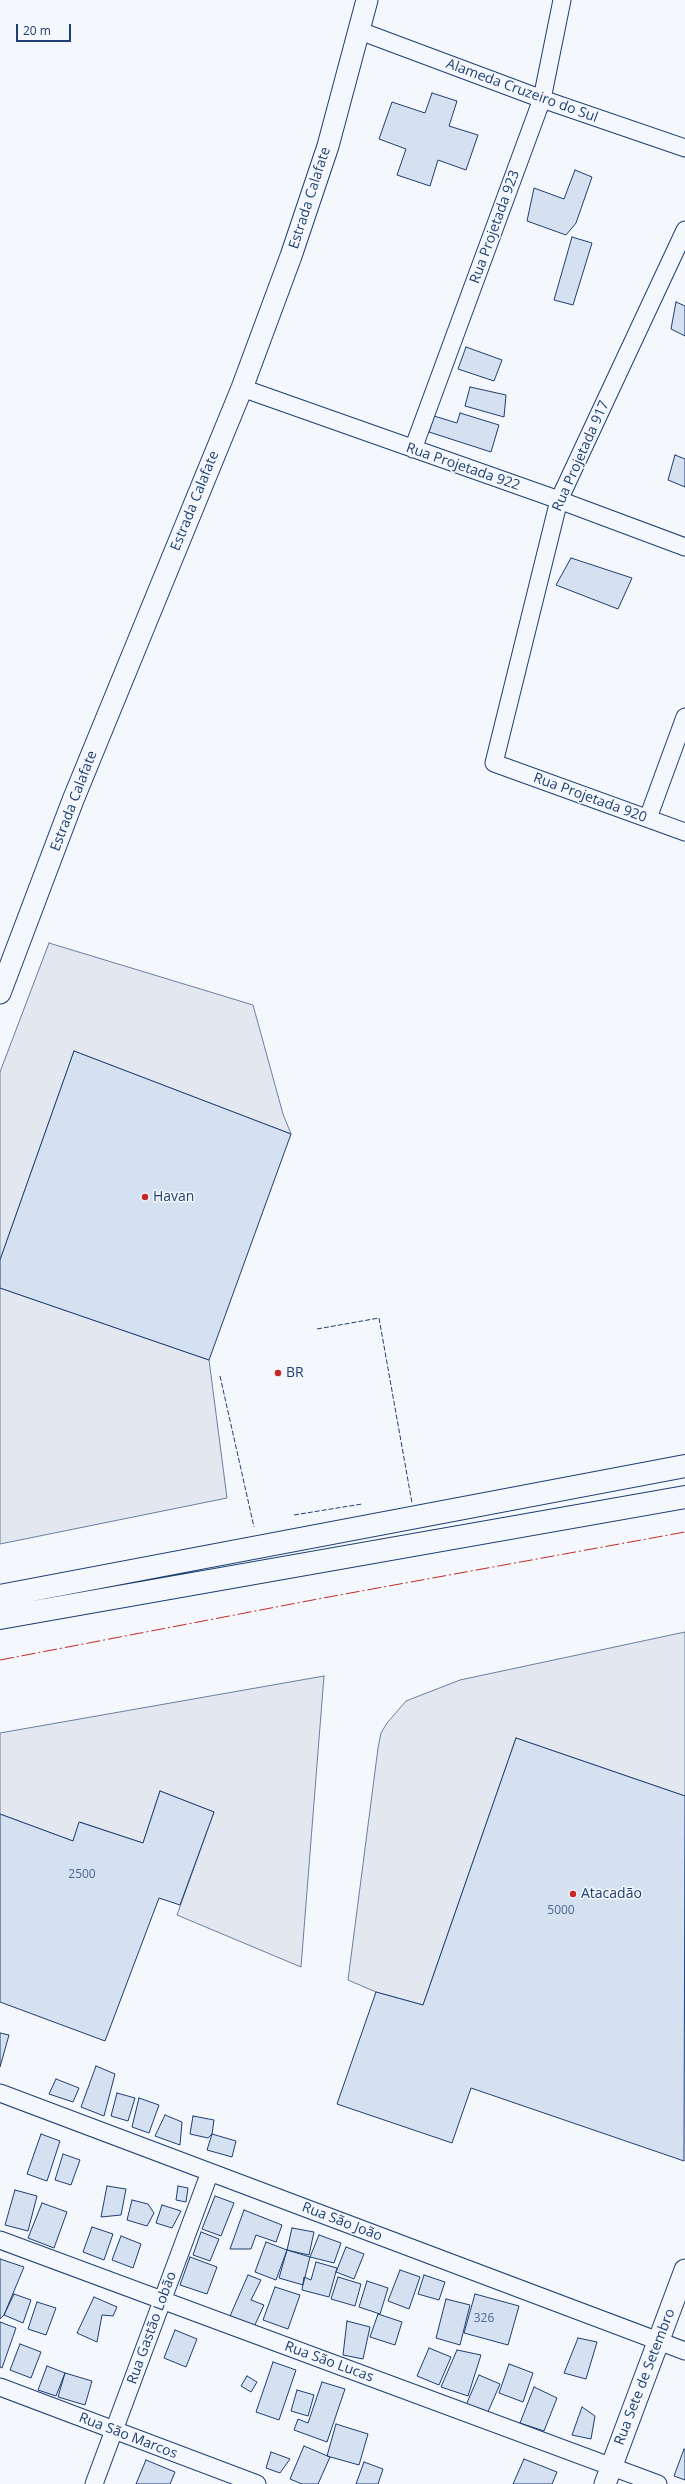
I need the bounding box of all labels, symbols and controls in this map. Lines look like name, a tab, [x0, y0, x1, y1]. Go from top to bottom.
scale bar	[18, 16, 73, 42]
text: 20 m	[23, 22, 51, 39]
street label: Alameda Cruzeiro do Sul	[444, 56, 600, 126]
street label: Estrada Calafate	[286, 145, 334, 251]
street label: Rua Projetada 923	[467, 168, 523, 286]
street label: Rua Projetada 917	[549, 398, 613, 514]
street label: Rua Projetada 922	[404, 440, 522, 494]
street label: Estrada Calafate	[167, 449, 223, 553]
street label: Estrada Calafate	[47, 748, 101, 854]
street label: Rua Projetada 920	[531, 770, 649, 826]
place label: Havan	[153, 1189, 194, 1205]
marker: Havan	[140, 1192, 150, 1202]
place label: BR	[286, 1365, 304, 1381]
marker: BR	[273, 1368, 283, 1378]
house number: 2500	[68, 1868, 96, 1882]
place label: Atacadão	[581, 1886, 642, 1902]
marker: Atacadão	[568, 1889, 578, 1899]
house number: 5000	[547, 1904, 575, 1918]
street label: Rua São João	[300, 2199, 384, 2245]
street label: Rua Gastão Lobão	[124, 2269, 180, 2387]
street label: Rua Sete de Setembro	[611, 2306, 679, 2448]
house number: 326	[474, 2312, 494, 2326]
street label: Rua São Lucas	[282, 2338, 376, 2386]
street label: Rua São Marcos	[76, 2410, 180, 2462]

